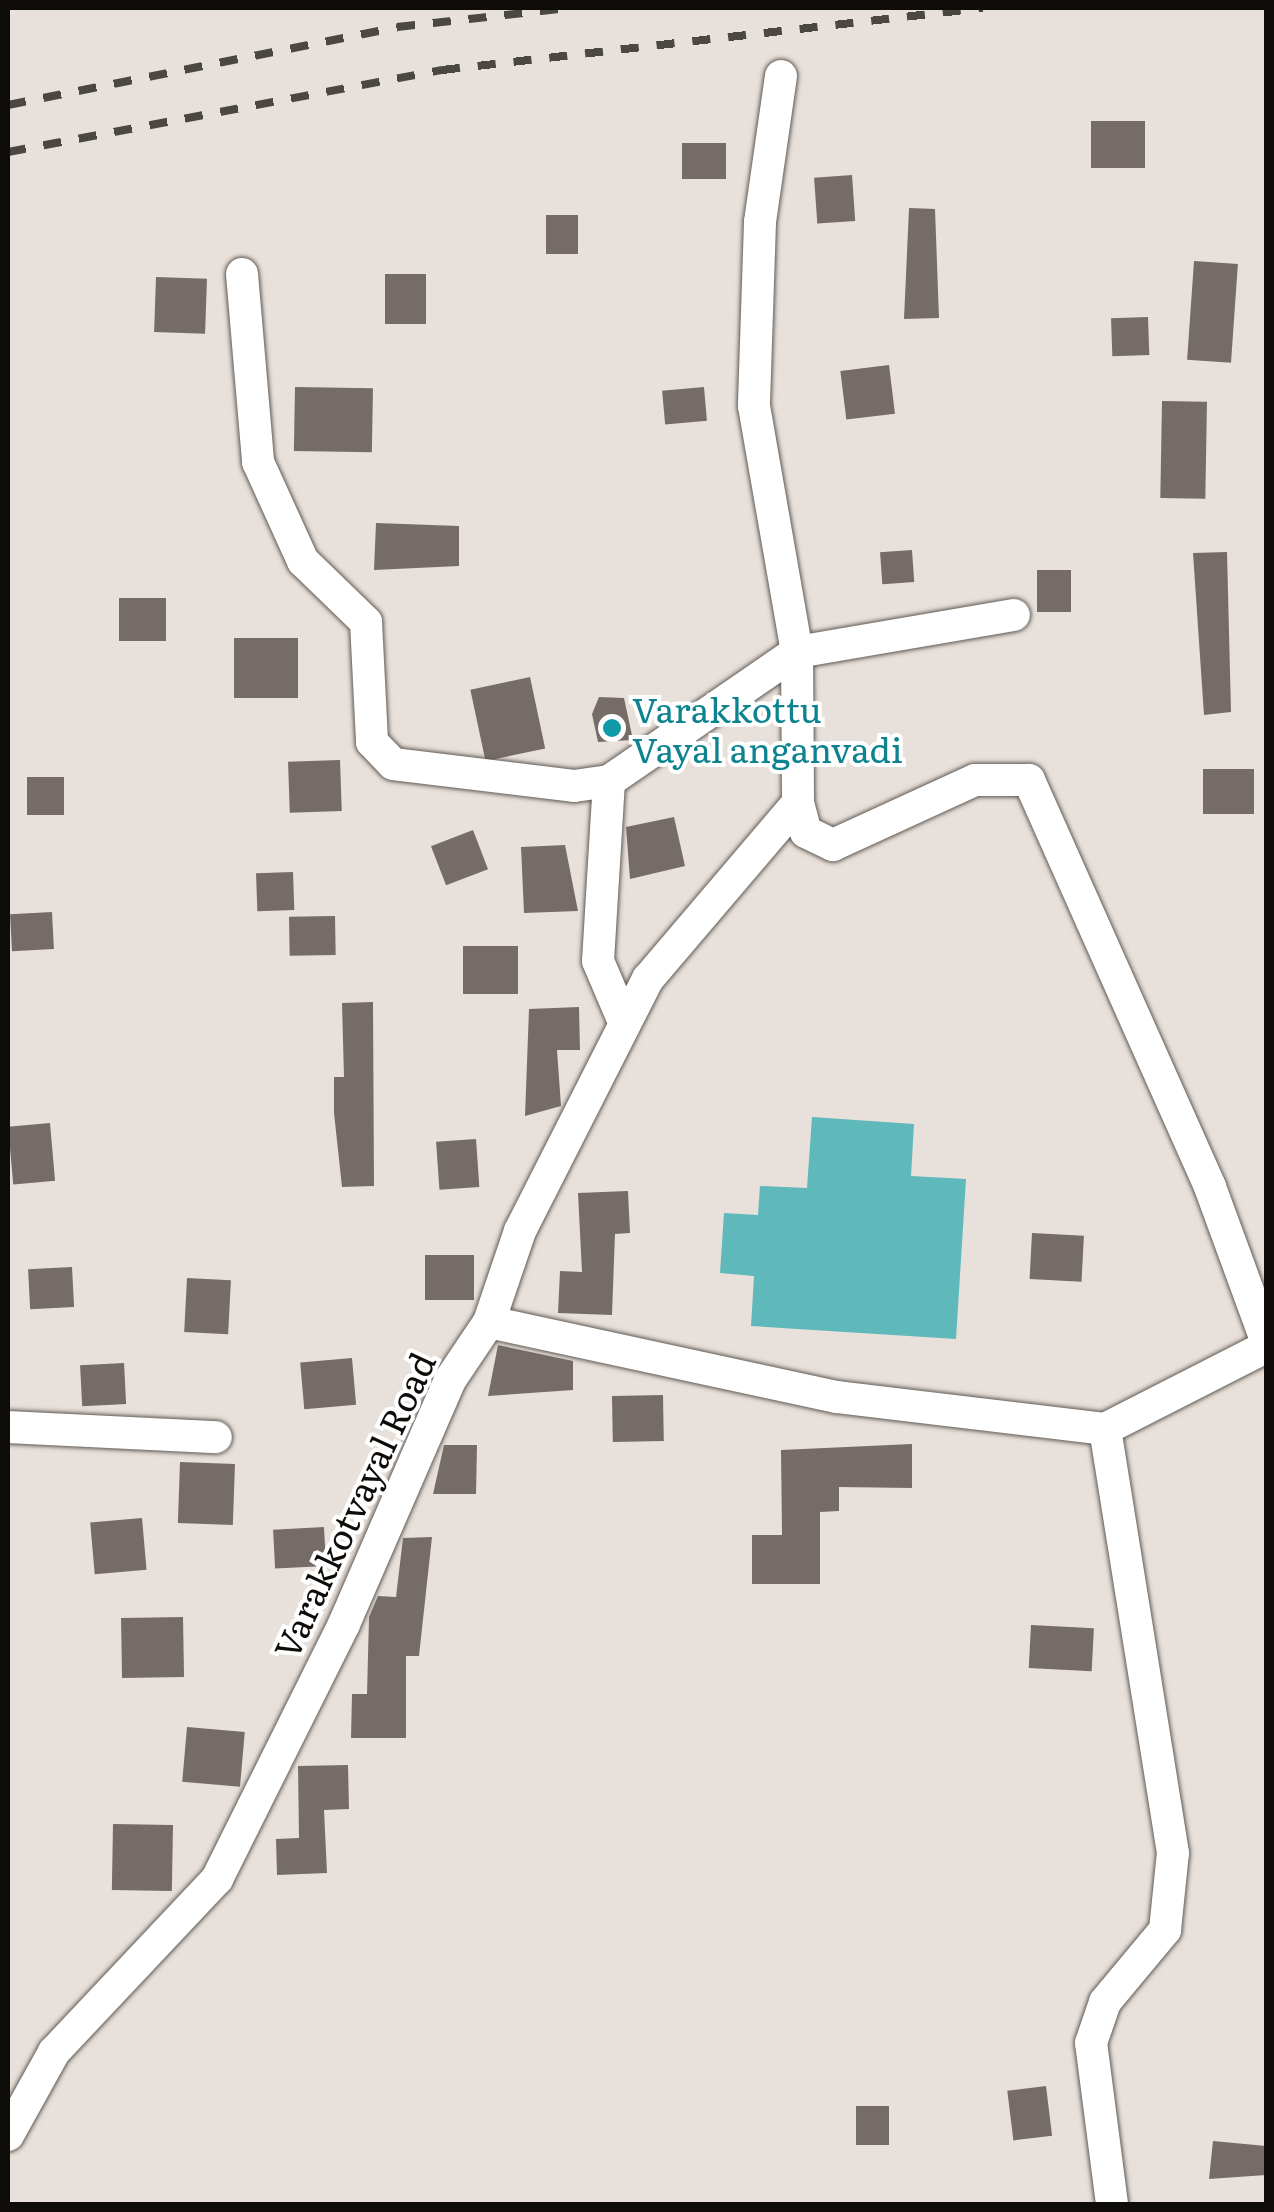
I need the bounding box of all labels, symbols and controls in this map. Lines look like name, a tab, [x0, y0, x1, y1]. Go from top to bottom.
place label: Varakkottu Vayal anganvadi	[632, 687, 903, 769]
marker: Varakkottu Vayal anganvadi	[601, 717, 623, 739]
street label: Varakkotvayal Road	[264, 1345, 442, 1665]

